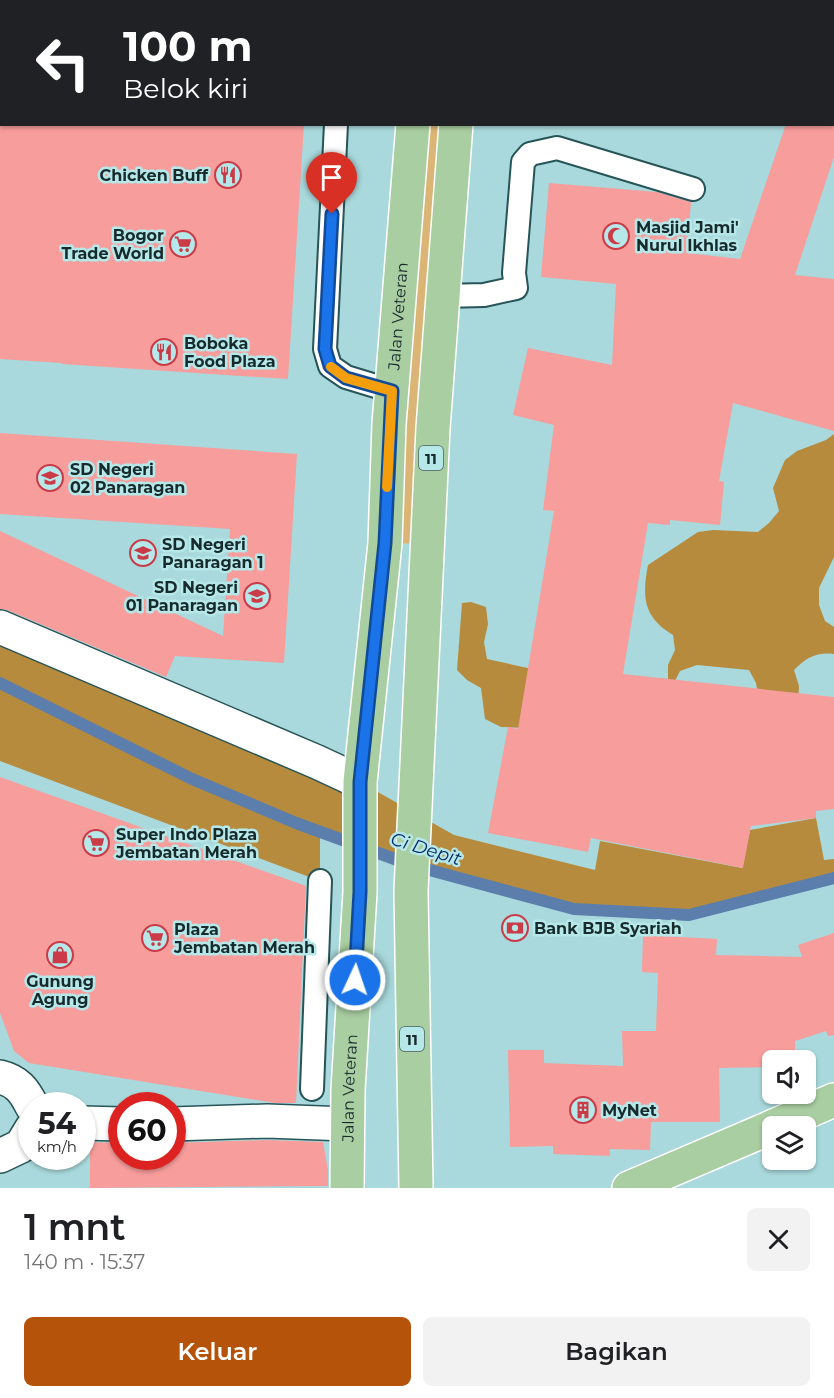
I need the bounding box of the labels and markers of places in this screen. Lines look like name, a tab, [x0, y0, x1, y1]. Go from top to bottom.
pin	[306, 152, 357, 214]
restaurant icon: Chicken Buff	[213, 160, 243, 190]
place label: Chicken Buff	[100, 166, 209, 185]
place label: Masjid Jami' Nurul Ikhlas	[636, 218, 739, 255]
mosque icon: Masjid Jami' Nurul Ikhlas	[601, 221, 631, 251]
place label: Bogor Trade World	[61, 226, 164, 263]
supermarket icon: Bogor Trade World	[168, 229, 198, 259]
place label: Boboka Food Plaza	[184, 334, 276, 371]
restaurant icon: Boboka Food Plaza	[149, 337, 179, 367]
place label: SD Negeri 02 Panaragan	[70, 460, 185, 497]
school or university icon: SD Negeri 02 Panaragan	[35, 463, 65, 493]
place label: SD Negeri Panaragan 1	[162, 535, 263, 572]
school or university icon: SD Negeri Panaragan 1	[128, 538, 158, 568]
place label: SD Negeri 01 Panaragan	[126, 578, 238, 615]
school or university icon: SD Negeri 01 Panaragan	[242, 581, 272, 611]
place label: Super Indo Plaza Jembatan Merah	[115, 825, 257, 862]
supermarket icon: Super Indo Plaza Jembatan Merah	[81, 828, 111, 858]
bank icon: Bank BJB Syariah	[500, 913, 530, 943]
place label: Bank BJB Syariah	[534, 919, 682, 938]
place label: Plaza Jembatan Merah	[173, 920, 315, 957]
supermarket icon: Plaza Jembatan Merah	[140, 923, 170, 953]
shop icon: Gunung Agung	[45, 940, 75, 970]
place label: Gunung Agung	[26, 972, 94, 1009]
building icon: MyNet	[568, 1095, 598, 1125]
place label: MyNet	[602, 1101, 657, 1120]

